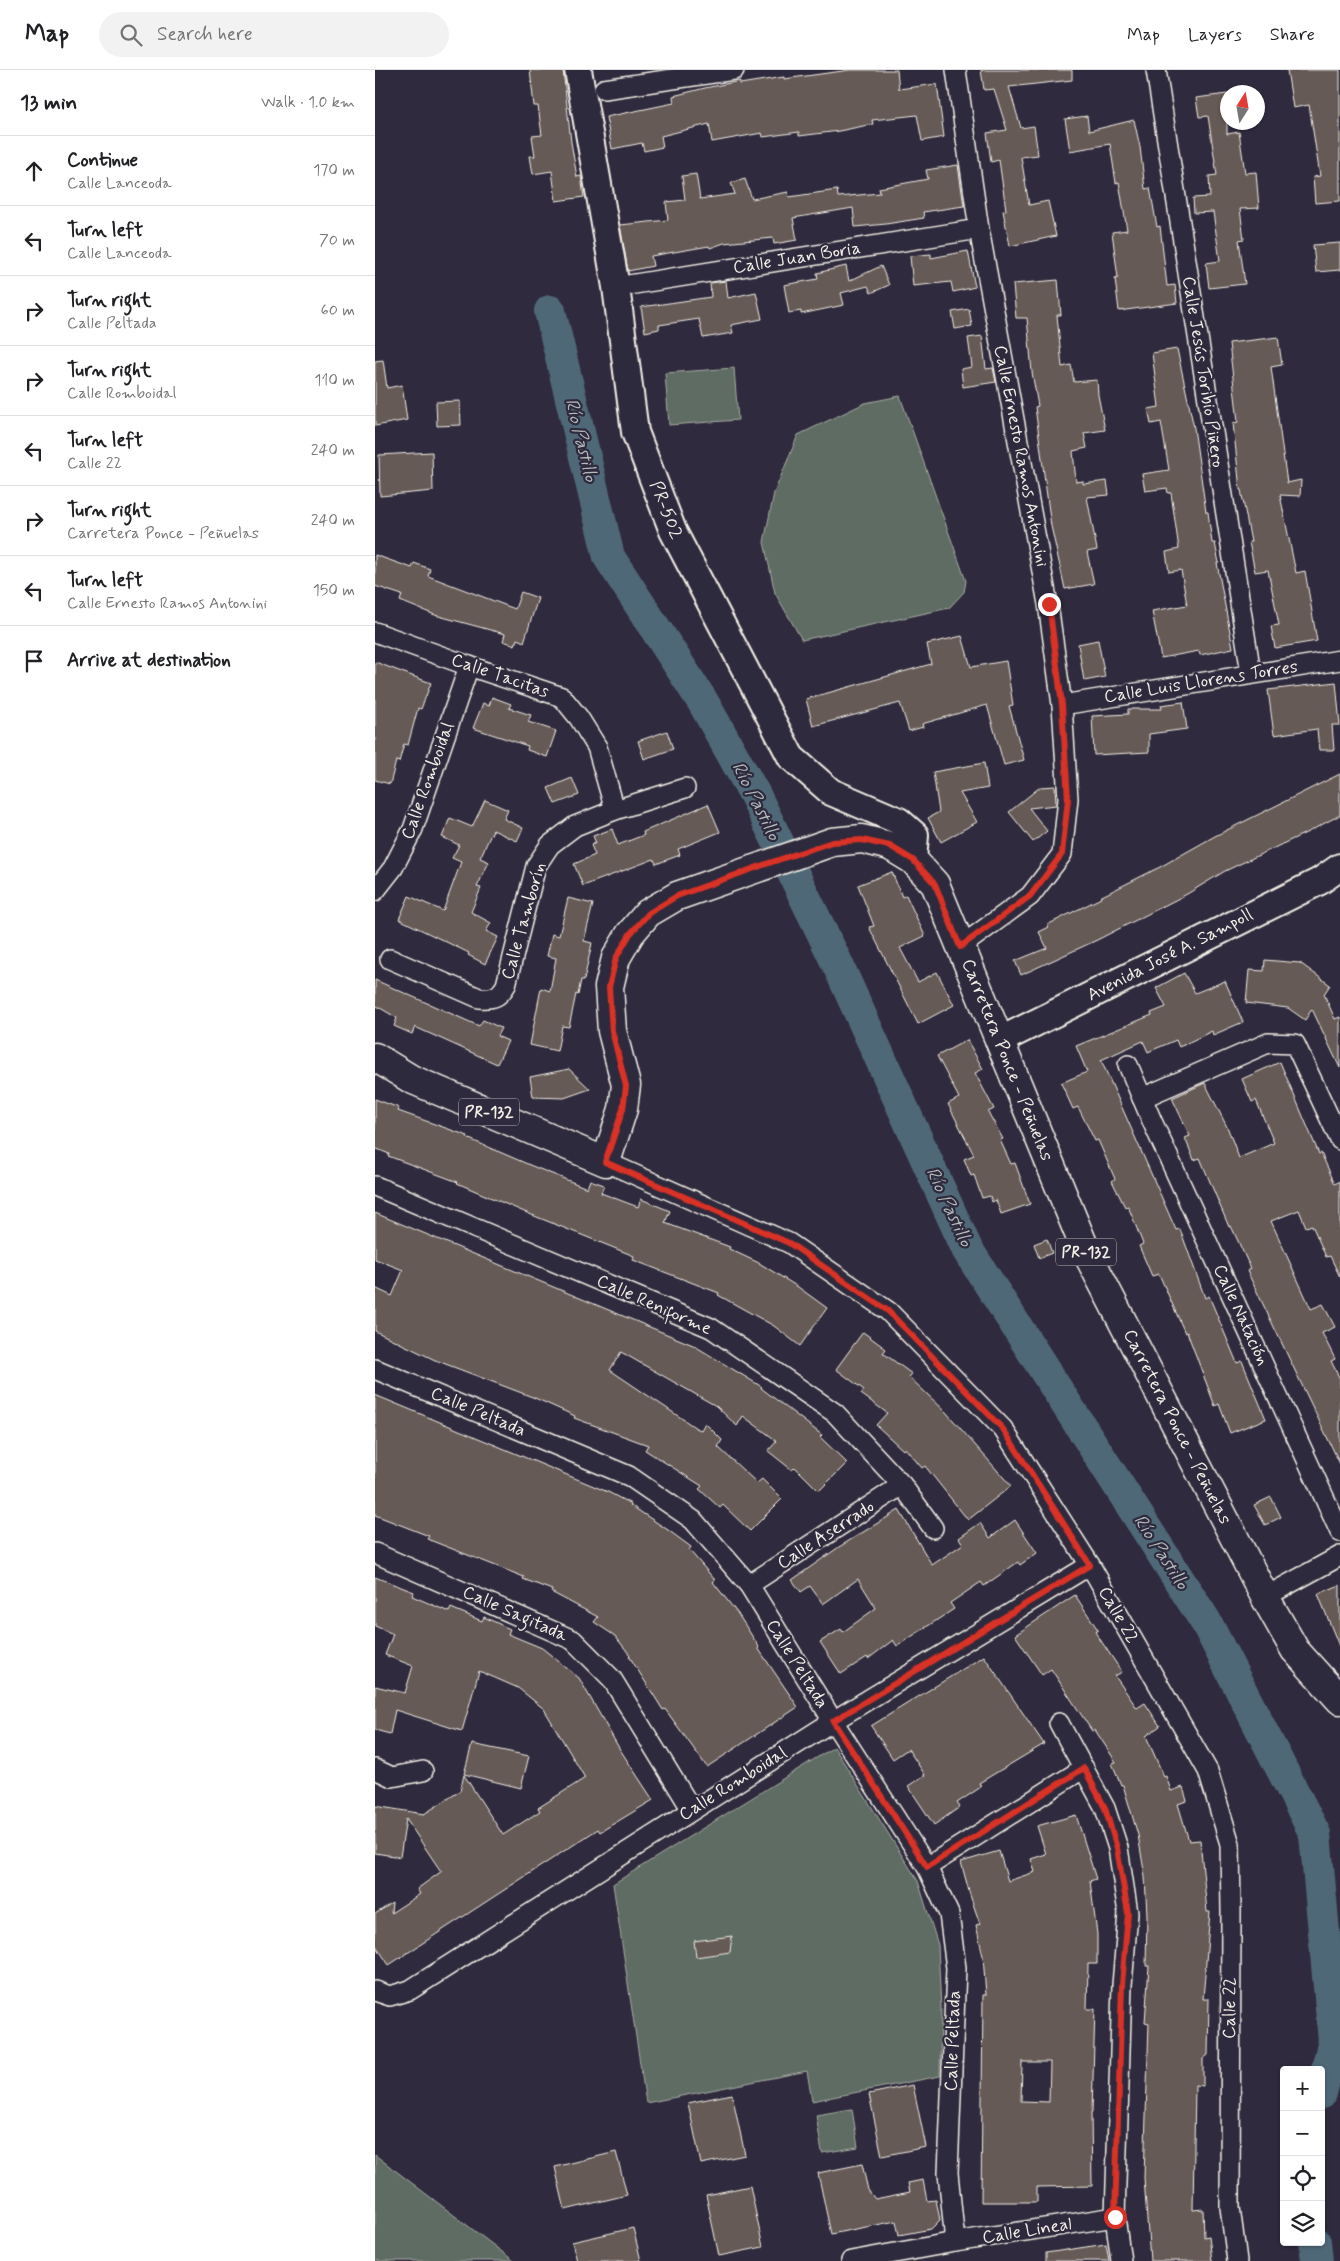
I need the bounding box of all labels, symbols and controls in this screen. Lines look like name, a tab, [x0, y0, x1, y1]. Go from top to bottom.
search box	[99, 12, 449, 57]
text: Map	[25, 19, 69, 50]
icon: search	[117, 21, 145, 49]
text: Search here	[157, 22, 253, 47]
text: Map	[1127, 23, 1160, 47]
text: Layers	[1188, 23, 1242, 47]
text: Share	[1270, 23, 1315, 47]
north arrow	[1220, 85, 1265, 130]
text: 13 min	[20, 89, 77, 117]
text: Walk · 1.0 km	[261, 92, 355, 113]
text: Continue	[67, 148, 138, 173]
icon: ahead	[20, 157, 48, 185]
text: 170 m	[313, 160, 355, 181]
text: Calle Lanceoda	[67, 173, 172, 194]
text: Turn left	[67, 218, 143, 243]
icon: left	[20, 227, 48, 255]
text: 70 m	[319, 230, 355, 251]
street label: Calle Juan Boria	[731, 236, 863, 280]
text: Calle Lanceoda	[67, 243, 172, 264]
street label: Calle Jesús Toribio Piñero	[1176, 275, 1230, 469]
text: Turn right	[67, 288, 151, 313]
icon: right	[20, 297, 48, 325]
text: 60 m	[321, 300, 355, 321]
text: Calle Peltada	[67, 313, 157, 334]
street label: Calle Ernesto Ramos Antonini	[988, 343, 1054, 569]
text: Turn right	[67, 358, 151, 383]
icon: right	[20, 367, 48, 395]
text: 110 m	[314, 370, 355, 391]
text: Calle Romboidal	[67, 383, 177, 404]
water label: Río Pastillo	[559, 396, 604, 485]
text: Turn left	[67, 428, 143, 453]
icon: left	[20, 437, 48, 465]
text: 240 m	[311, 440, 355, 461]
text: Calle 22	[67, 453, 122, 474]
street label: PR-502	[643, 477, 689, 543]
text: Turn right	[67, 498, 151, 523]
icon: right	[20, 507, 48, 535]
text: 240 m	[311, 510, 355, 531]
text: Carretera Ponce - Peñuelas	[67, 523, 259, 544]
text: Turn left	[67, 568, 143, 593]
icon: left	[20, 577, 48, 605]
text: 150 m	[313, 580, 355, 601]
text: Calle Ernesto Ramos Antonini	[67, 593, 267, 614]
route end	[1038, 593, 1061, 616]
icon: arrive	[20, 647, 48, 675]
text: Arrive at destination	[67, 648, 231, 673]
street label: Calle Tacitas	[448, 648, 552, 704]
street label: Calle Luis Llorens Torres	[1102, 655, 1300, 709]
street label: Calle Romboidal	[396, 719, 460, 843]
water label: Río Pastillo	[726, 757, 787, 846]
street label: Calle Tamborín	[496, 860, 552, 982]
street label: Avenida José A. Sampoll	[1083, 903, 1257, 1007]
street label: Carretera Ponce - Peñuelas	[955, 955, 1059, 1165]
road number: PR-132	[459, 1098, 519, 1126]
water label: Río Pastillo	[920, 1163, 979, 1252]
road number: PR-132	[1056, 1238, 1116, 1266]
street label: Calle Natación	[1207, 1261, 1275, 1369]
street label: Calle Reniforme	[592, 1269, 716, 1343]
street label: Carretera Ponce - Peñuelas	[1117, 1325, 1237, 1529]
street label: Calle Peltada	[427, 1381, 529, 1443]
street label: Calle Aserrado	[773, 1495, 879, 1575]
water label: Río Pastillo	[1127, 1510, 1195, 1595]
street label: Calle Sagitada	[458, 1580, 572, 1650]
street label: Calle 22	[1092, 1582, 1144, 1648]
street label: Calle Peltada	[760, 1615, 834, 1713]
street label: Calle Romboidal	[674, 1741, 792, 1827]
street label: Calle 22	[1217, 1977, 1243, 2039]
street label: Calle Peltada	[939, 1990, 967, 2092]
map controls	[1280, 2066, 1325, 2246]
button: +	[1280, 2066, 1325, 2111]
button: −	[1280, 2111, 1325, 2156]
button: locate	[1280, 2156, 1325, 2201]
button: layers	[1280, 2201, 1325, 2246]
route start	[1104, 2206, 1127, 2229]
street label: Calle Lineal	[981, 2212, 1073, 2250]

